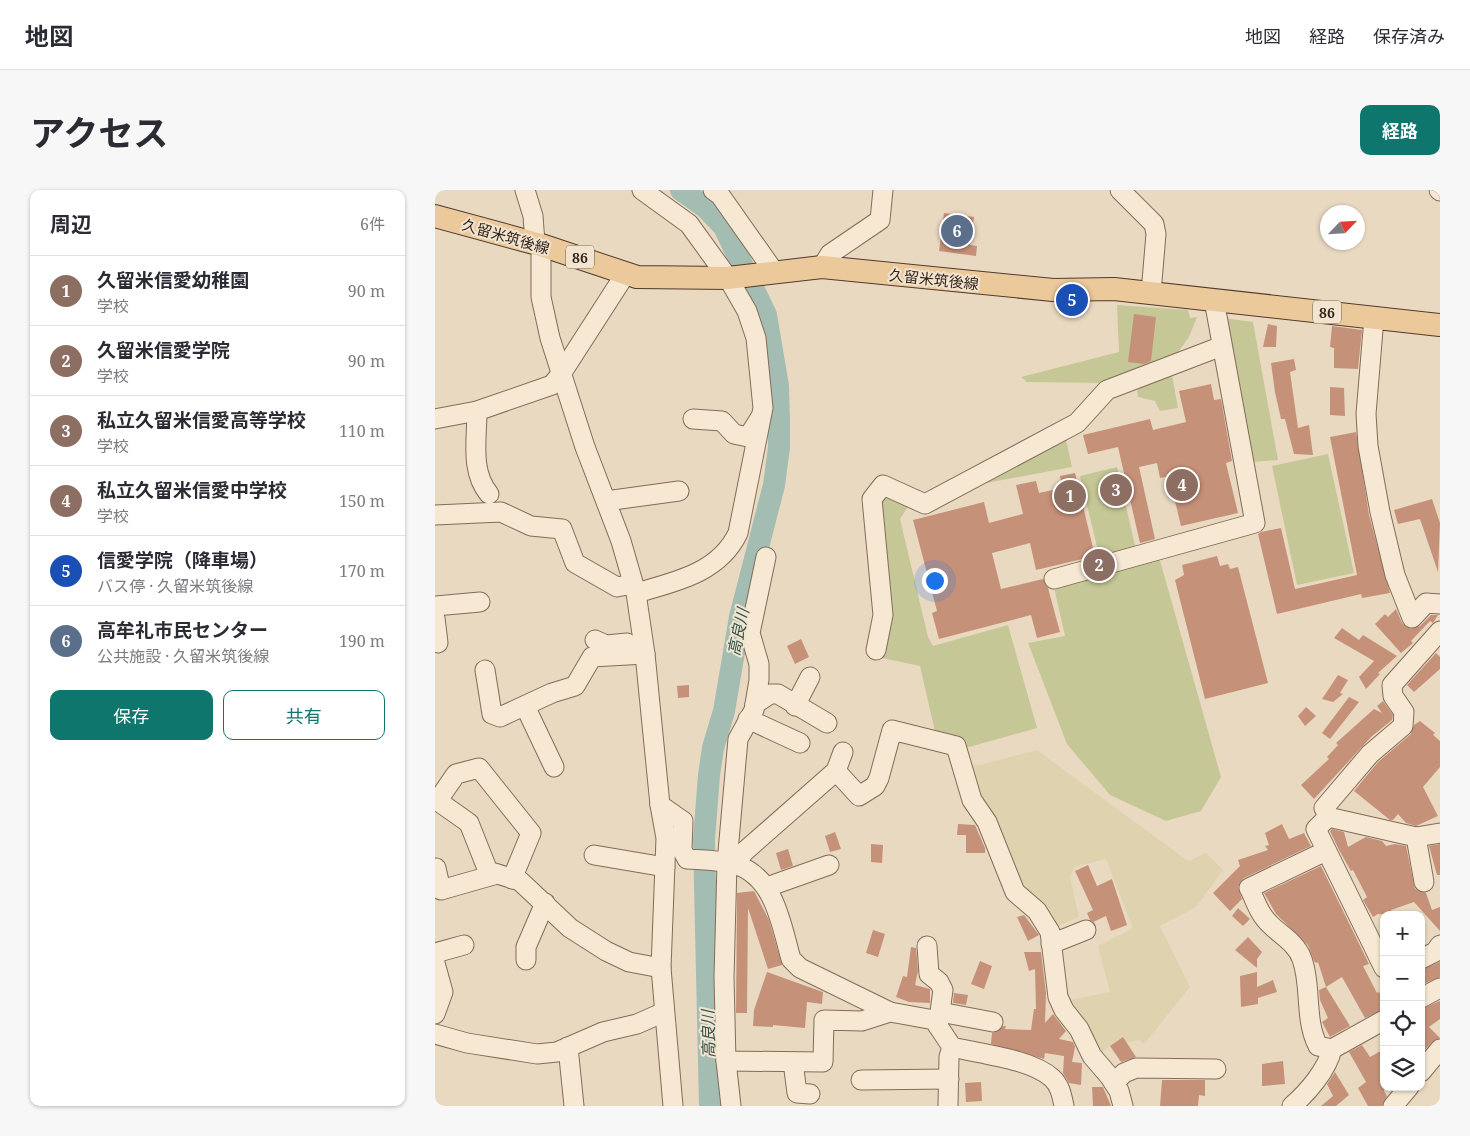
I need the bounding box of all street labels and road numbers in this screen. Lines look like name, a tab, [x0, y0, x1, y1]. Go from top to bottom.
street label: 久留米筑後線	[460, 214, 552, 258]
road number: 86	[566, 246, 594, 268]
street label: 久留米筑後線	[888, 264, 980, 294]
road number: 86	[1313, 300, 1341, 324]

